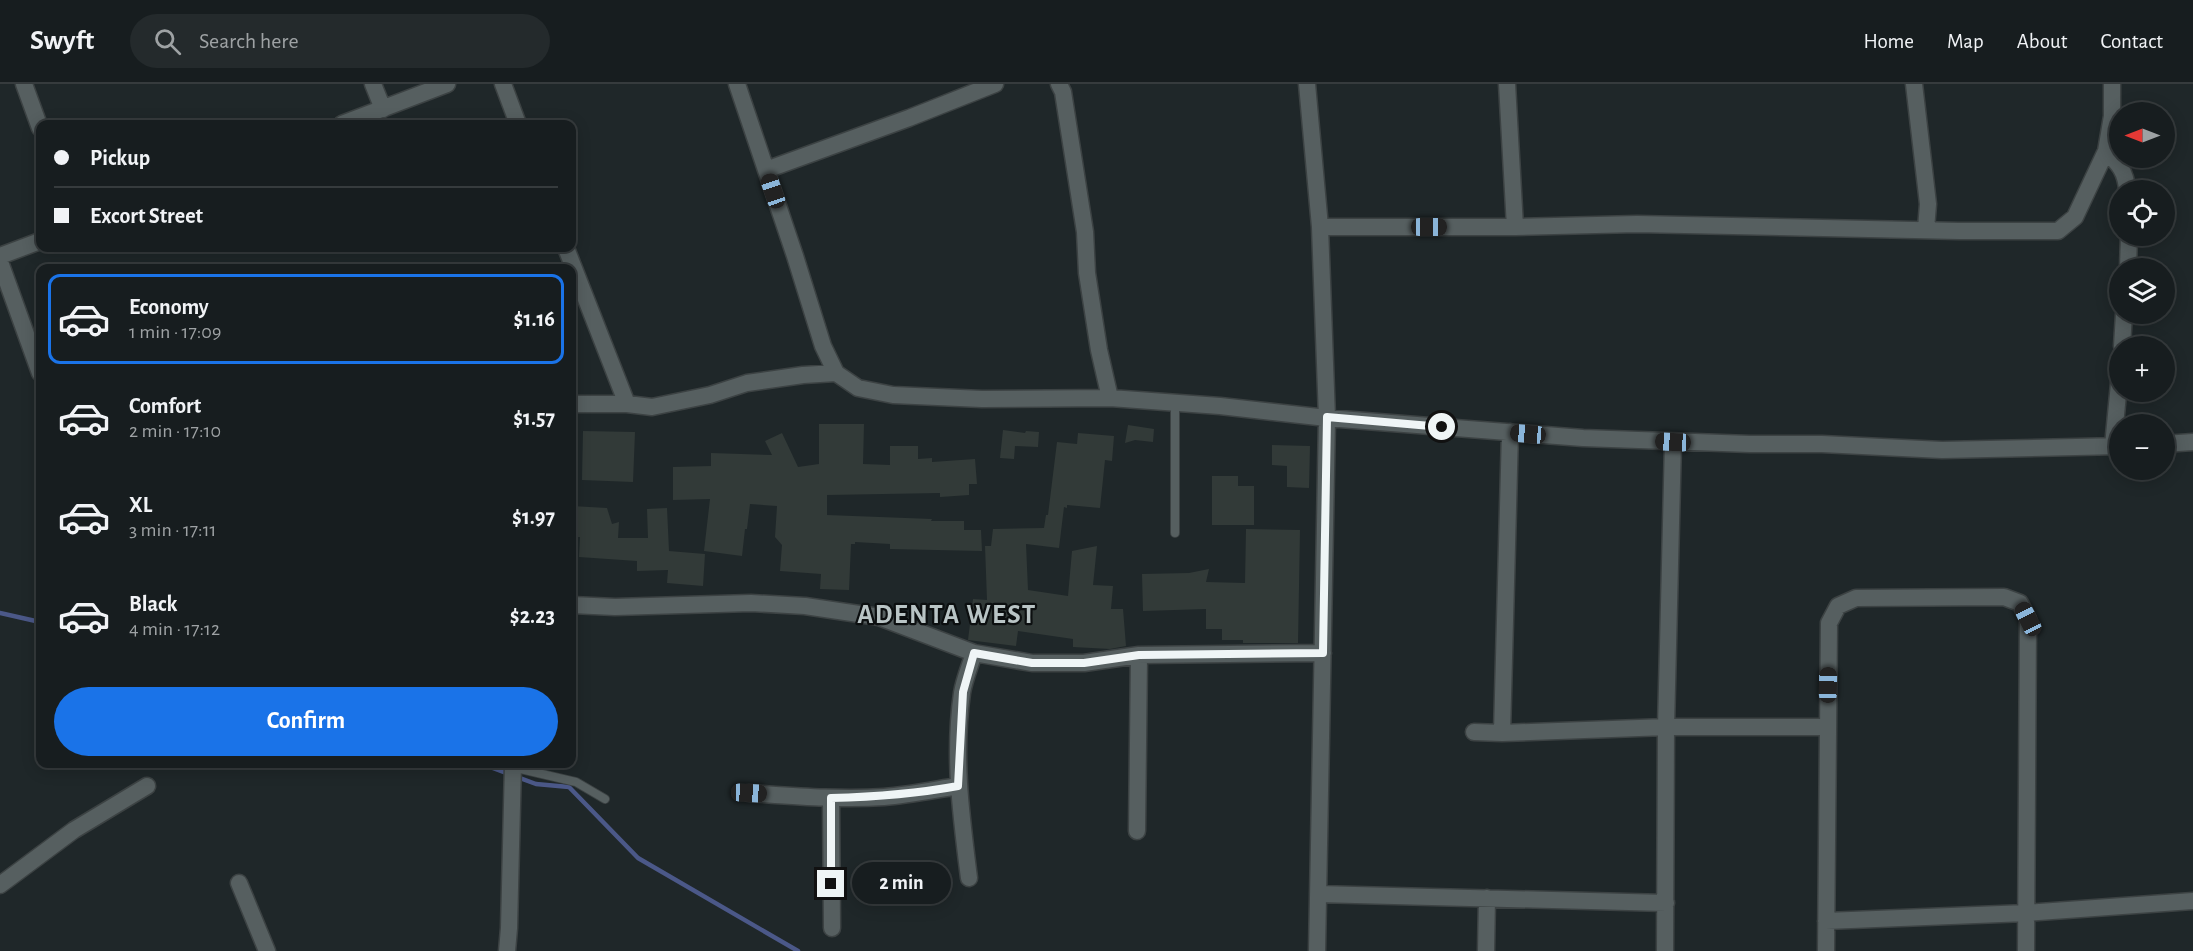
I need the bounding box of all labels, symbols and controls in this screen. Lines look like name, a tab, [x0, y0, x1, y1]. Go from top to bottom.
search box	[130, 14, 550, 68]
icon: search	[151, 25, 184, 58]
text: Swyft	[30, 27, 94, 55]
text: Search here	[199, 30, 299, 52]
text: Home	[1863, 31, 1914, 52]
text: Map	[1947, 31, 1984, 52]
text: About	[2017, 31, 2067, 52]
text: Contact	[2100, 31, 2163, 52]
north arrow	[2109, 102, 2175, 168]
map controls	[2109, 102, 2175, 480]
text: Pickup	[90, 147, 150, 169]
car	[759, 171, 787, 211]
button: locate	[2109, 180, 2175, 246]
text: Excort Street	[90, 205, 203, 227]
car	[1411, 218, 1447, 236]
button: layers	[2109, 258, 2175, 324]
icon: car	[57, 292, 111, 346]
text: Economy	[129, 296, 209, 318]
text: $1.16	[514, 308, 555, 330]
text: 1 min · 17:09	[129, 322, 221, 342]
button: +	[2109, 336, 2175, 402]
icon: car	[57, 391, 111, 445]
text: Comfort	[129, 395, 201, 417]
text: $1.57	[513, 407, 555, 429]
route start	[1428, 413, 1455, 440]
button: −	[2109, 414, 2175, 480]
text: 2 min · 17:10	[129, 421, 221, 441]
car	[1509, 423, 1547, 445]
car	[1655, 432, 1691, 452]
icon: car	[57, 490, 111, 544]
text: XL	[129, 494, 152, 516]
text: $1.97	[512, 506, 555, 528]
text: 3 min · 17:11	[129, 520, 216, 540]
icon: car	[57, 589, 111, 643]
text: Black	[129, 593, 177, 615]
car	[2012, 599, 2044, 639]
district label: ADENTA WEST	[857, 601, 1037, 628]
text: $2.23	[510, 605, 555, 627]
text: 4 min · 17:12	[129, 619, 220, 639]
car	[1819, 667, 1837, 703]
button: Confirm	[54, 687, 558, 756]
car	[731, 783, 767, 803]
callout: 2 min	[852, 863, 951, 905]
route end	[817, 870, 844, 897]
text: 2 min	[879, 873, 924, 893]

